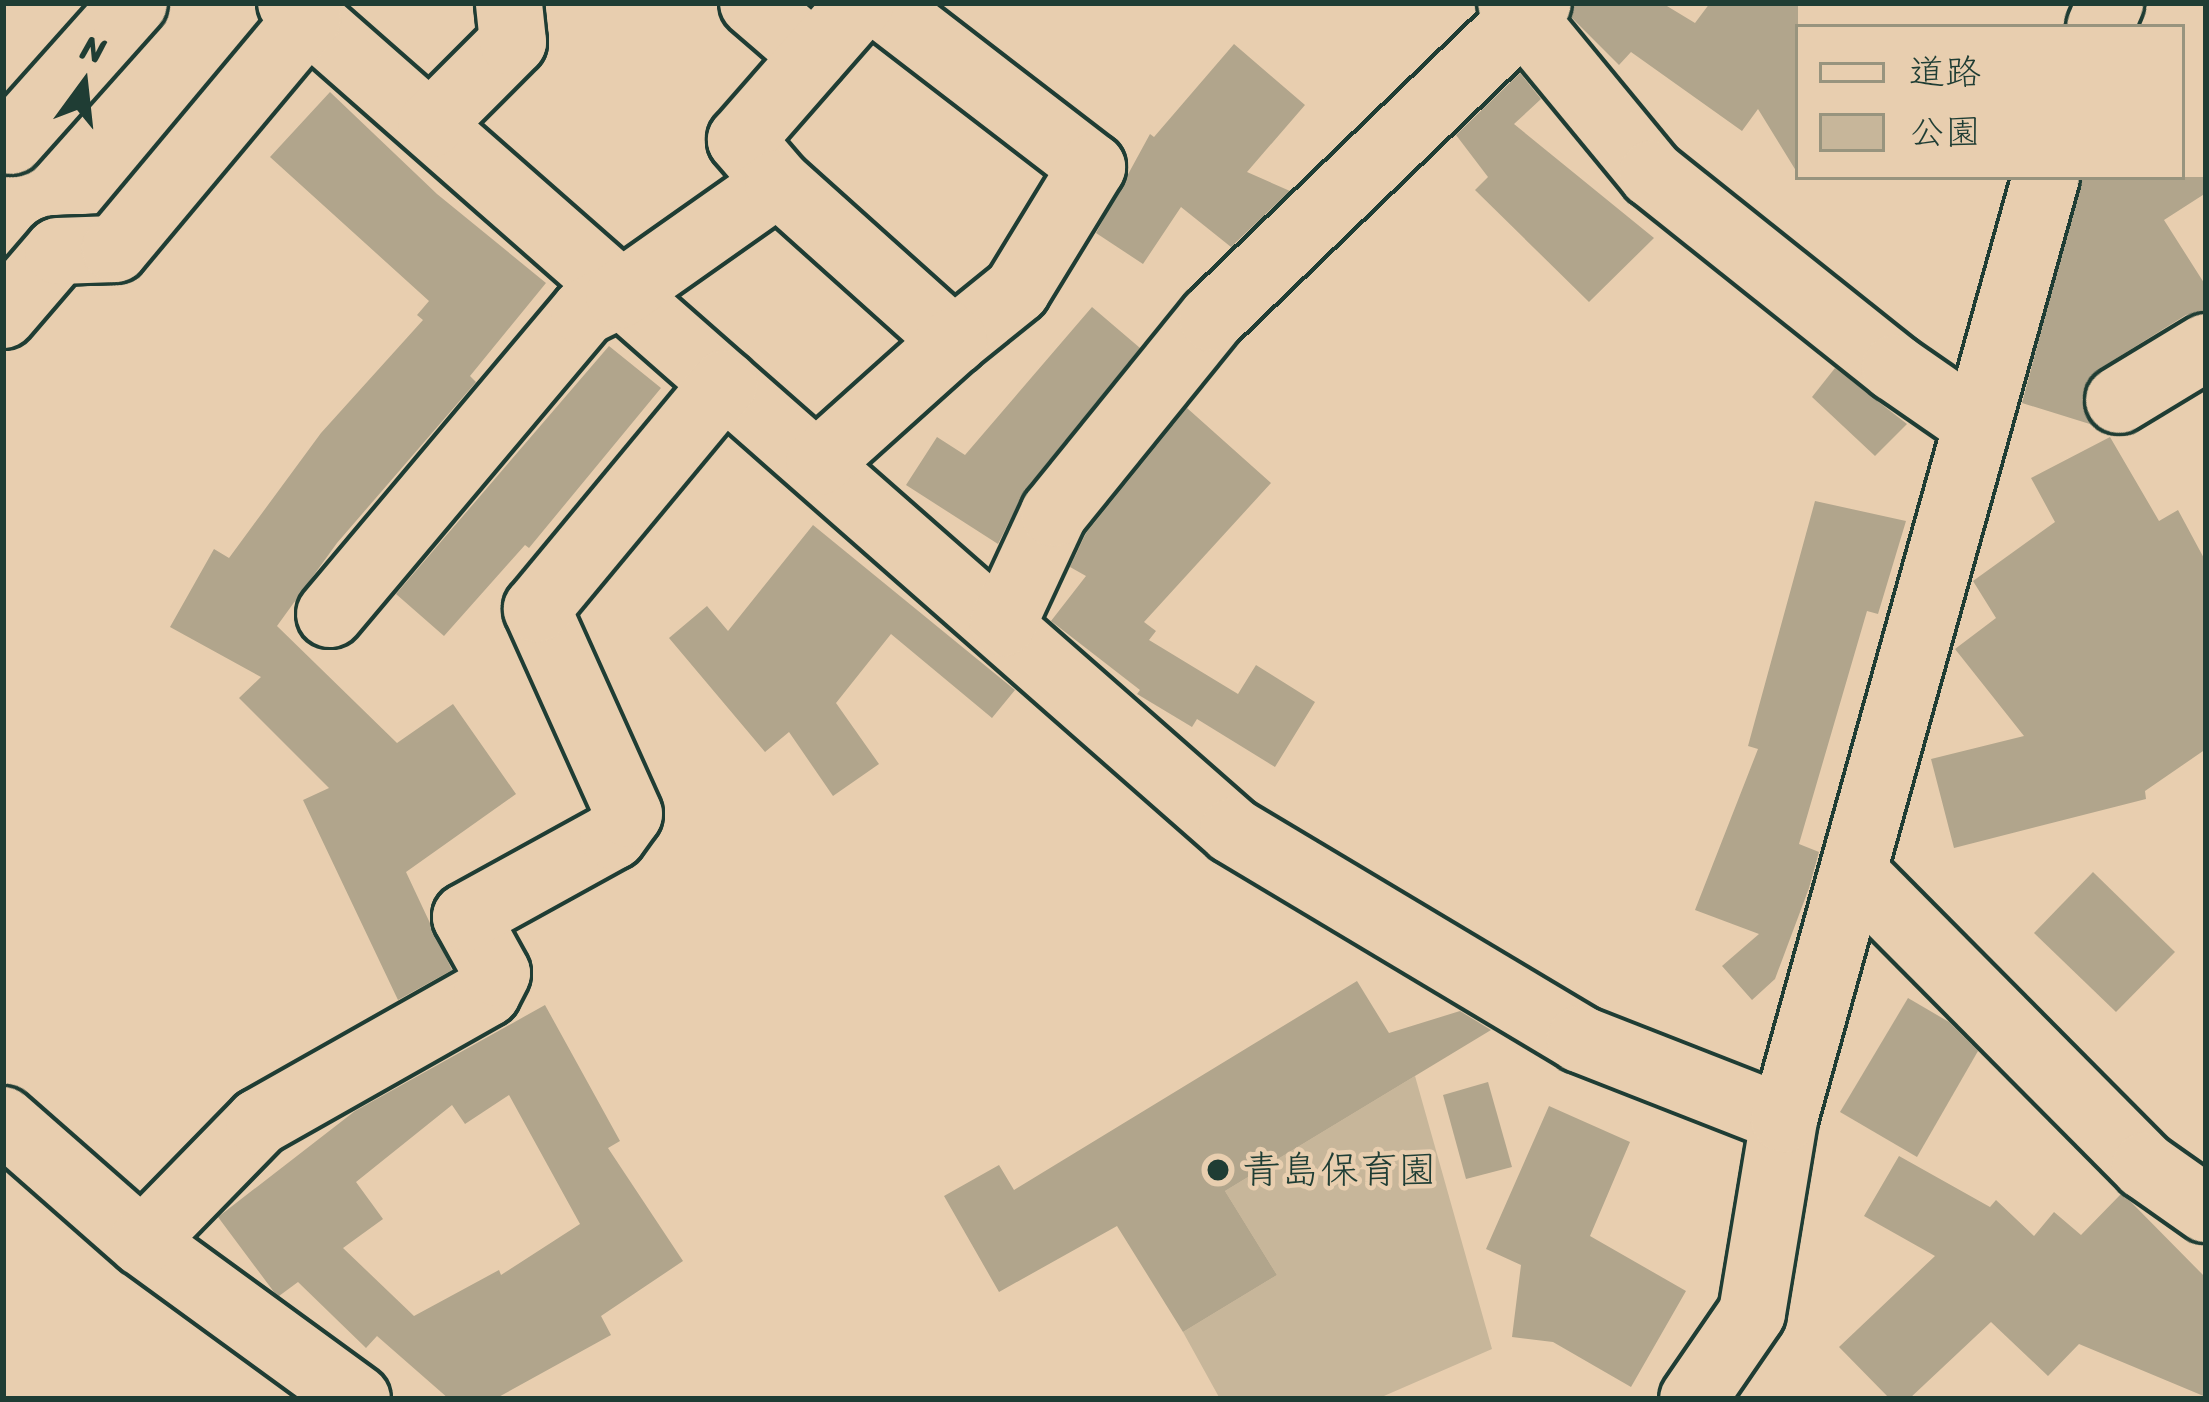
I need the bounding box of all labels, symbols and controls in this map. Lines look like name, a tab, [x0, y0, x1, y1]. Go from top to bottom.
text: N	[75, 18, 112, 80]
north arrow	[24, 24, 144, 144]
legend	[1795, 24, 2185, 180]
text: 道路	[1909, 40, 1981, 104]
text: 公園	[1909, 100, 1981, 164]
place label: 青島保育園	[1242, 1147, 1437, 1193]
marker: 青島保育園	[1205, 1157, 1231, 1183]

